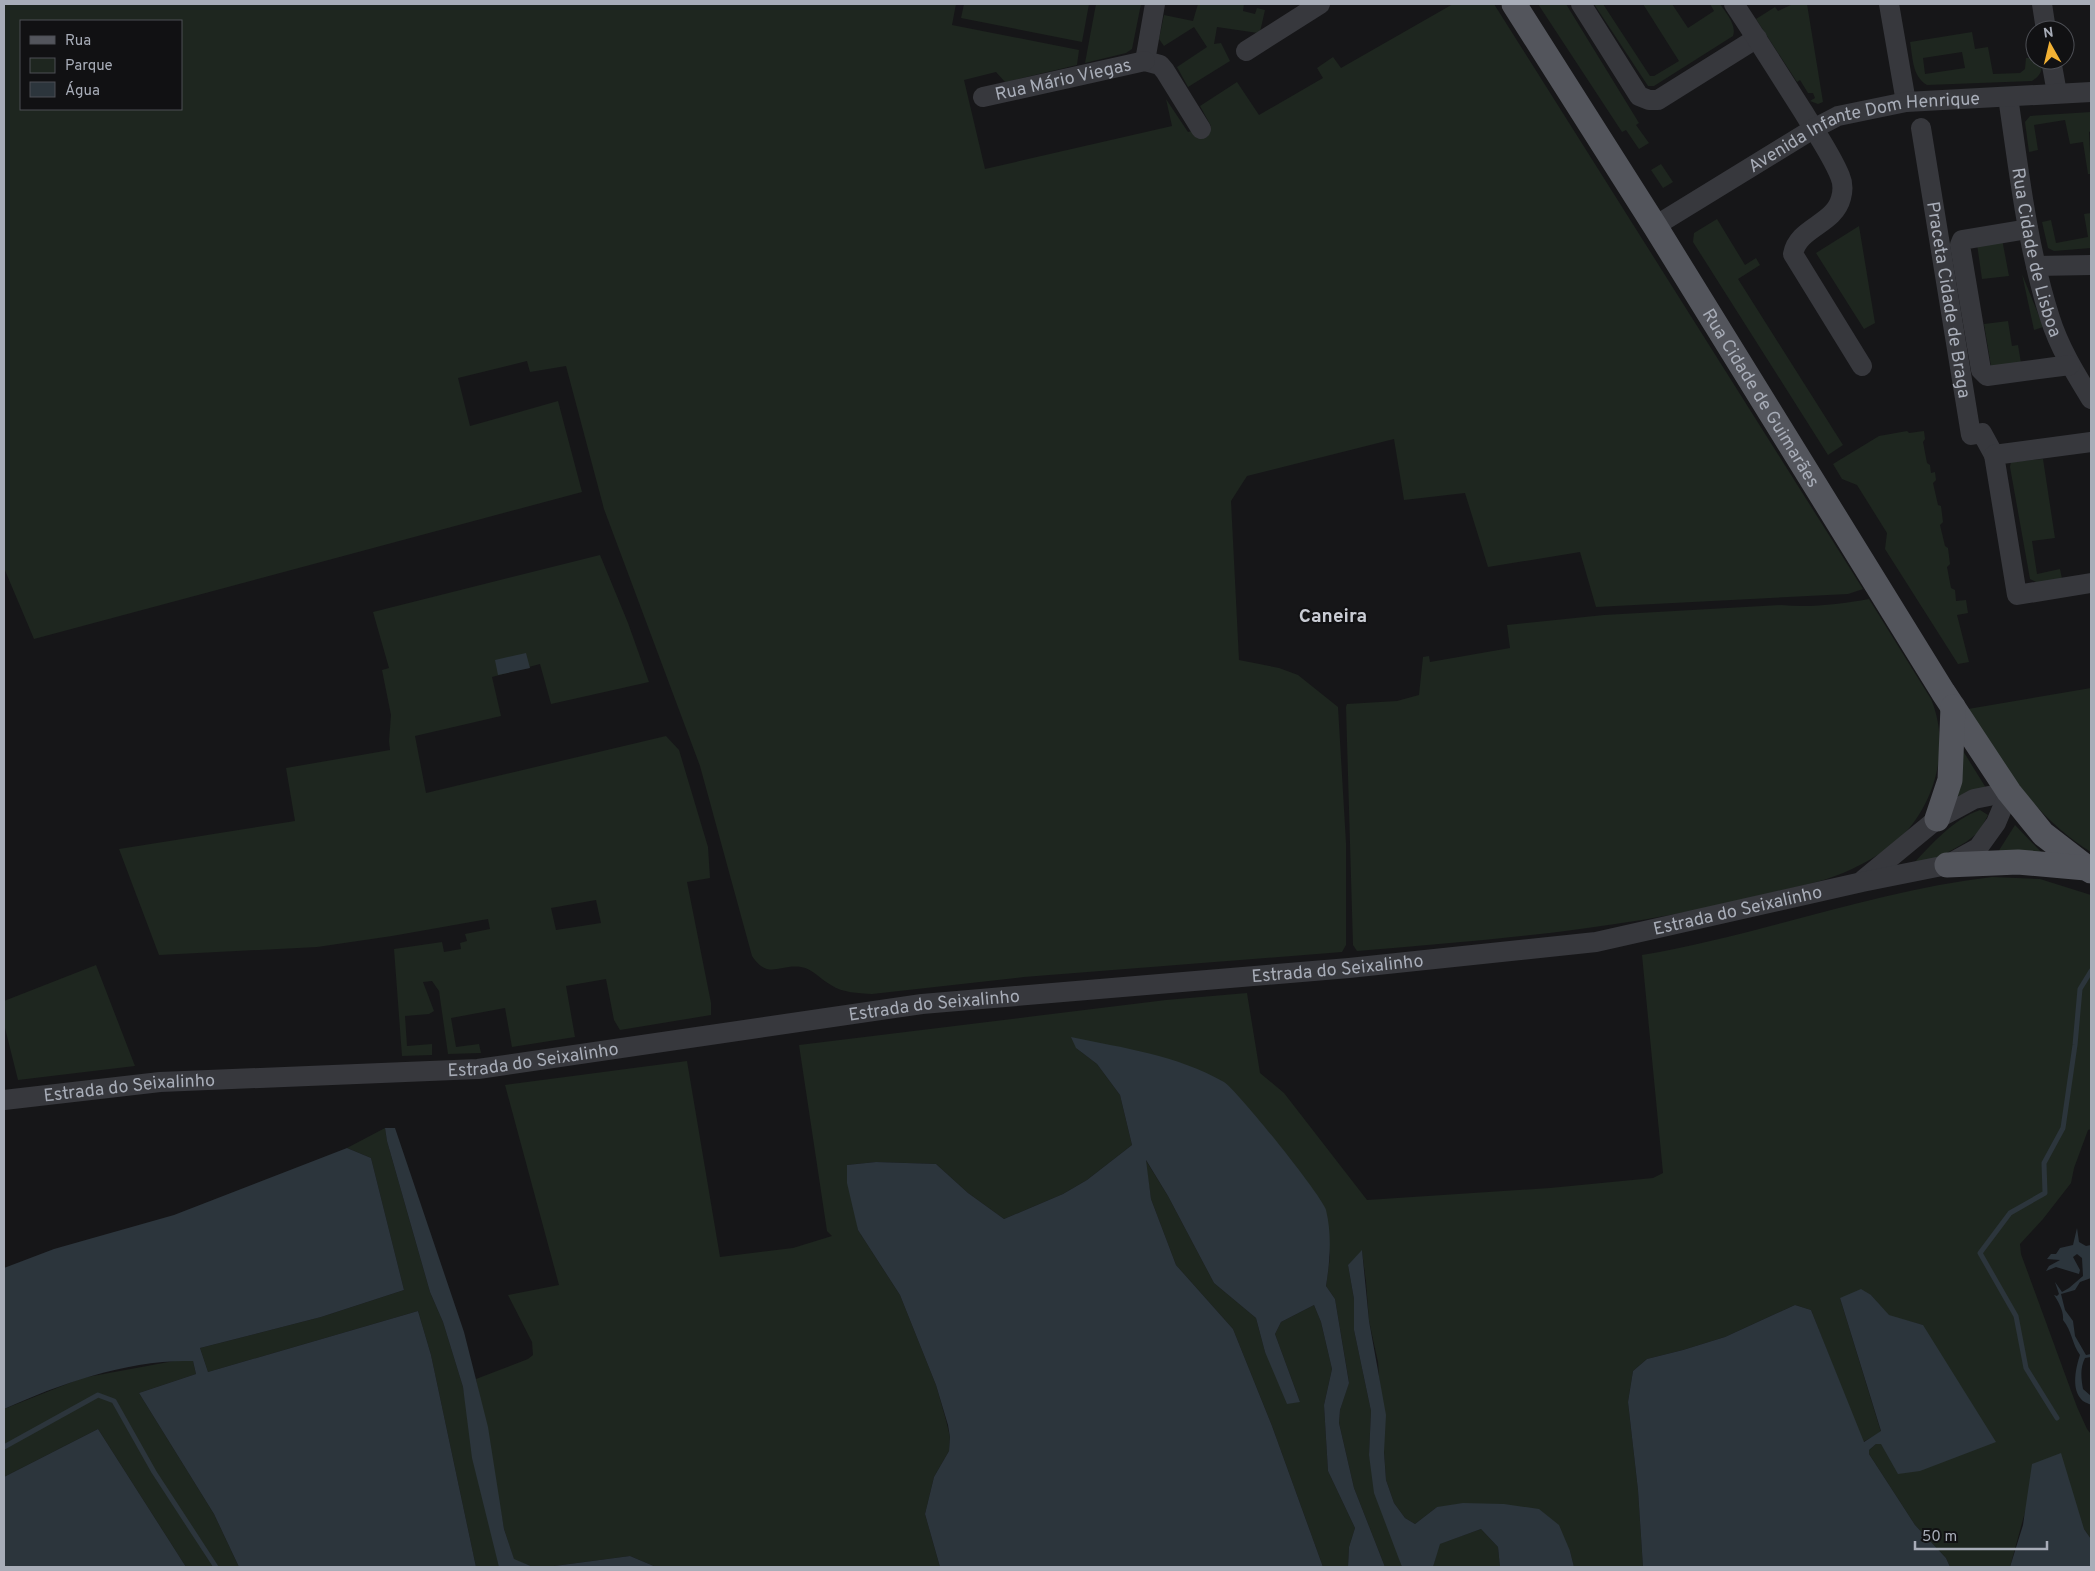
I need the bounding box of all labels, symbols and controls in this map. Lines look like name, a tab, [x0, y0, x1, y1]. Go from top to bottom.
legend	[20, 20, 182, 110]
north arrow	[2025, 20, 2075, 70]
text: N	[2042, 24, 2055, 43]
text: Rua	[65, 32, 91, 51]
street label: Rua Mário Viegas	[993, 54, 1134, 107]
text: Parque	[65, 57, 113, 76]
text: Água	[65, 81, 100, 101]
street label: Avenida Infante Dom Henrique	[1744, 88, 1981, 179]
street label: Rua Cidade de Lisboa	[2005, 166, 2066, 341]
street label: Praceta Cidade de Braga	[1920, 200, 1975, 400]
street label: Rua Cidade de Guimarães	[1696, 305, 1824, 492]
district label: Caneira	[1299, 605, 1367, 629]
street label: Estrada do Seixalinho	[1651, 881, 1824, 942]
street label: Estrada do Seixalinho	[1251, 950, 1425, 989]
street label: Estrada do Seixalinho	[847, 986, 1021, 1028]
street label: Estrada do Seixalinho	[447, 1039, 620, 1083]
street label: Estrada do Seixalinho	[42, 1070, 216, 1108]
scale bar	[1915, 1518, 2048, 1550]
text: 50 m	[1922, 1528, 1957, 1547]

